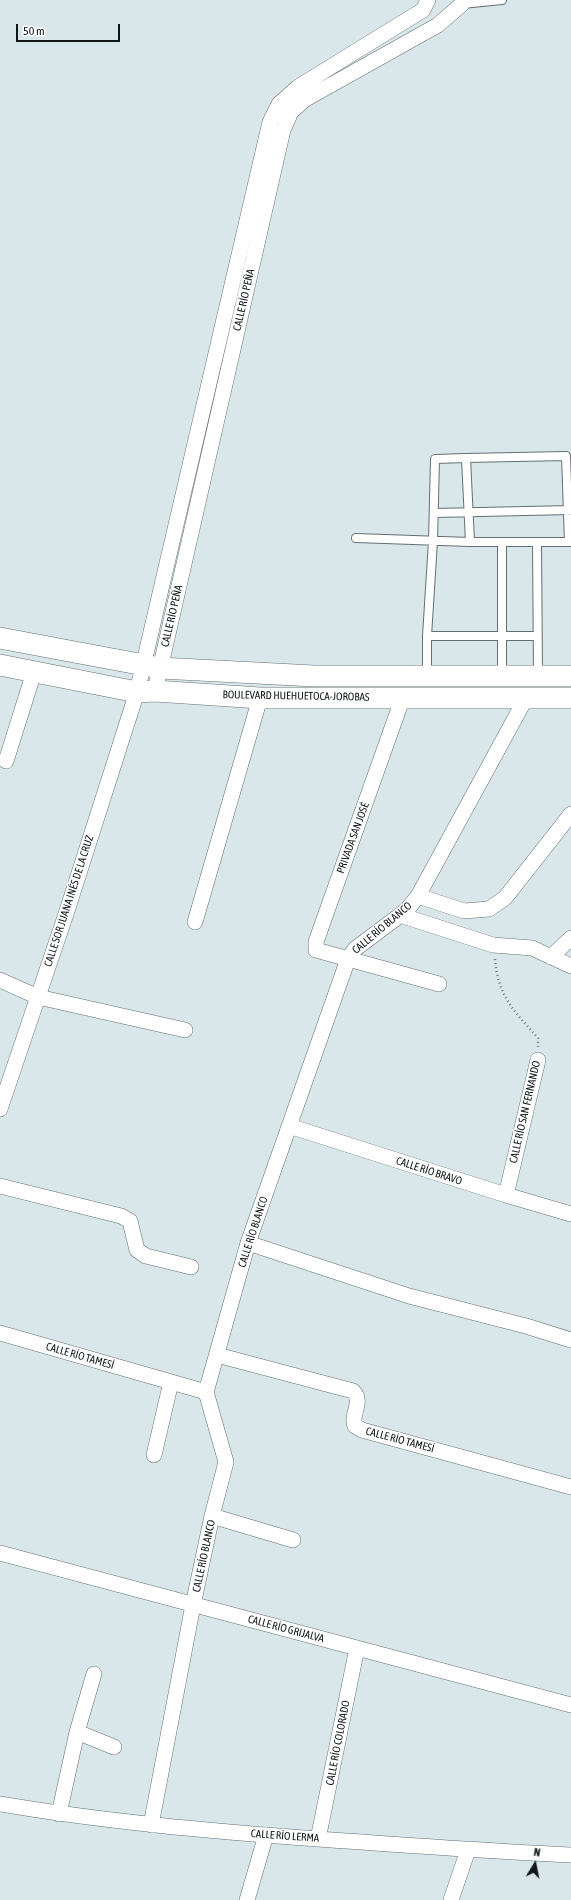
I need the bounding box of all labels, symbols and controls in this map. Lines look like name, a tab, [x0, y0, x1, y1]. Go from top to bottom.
scale bar	[18, 16, 122, 42]
text: 50 m	[23, 24, 45, 38]
street label: CALLE RÍO PEÑA	[230, 268, 258, 332]
street label: CALLE RÍO PEÑA	[158, 584, 186, 648]
street label: BOULEVARD HUEHUETOCA-JOROBAS	[222, 688, 370, 704]
street label: PRIVADA SAN JOSÉ	[334, 801, 372, 875]
street label: CALLE SOR JUANA INÉS DE LA CRUZ	[41, 834, 97, 968]
street label: CALLE RÍO BLANCO	[349, 899, 415, 957]
street label: CALLE RÍO SAN FERNANDO	[507, 1059, 543, 1165]
street label: CALLE RÍO BRAVO	[394, 1154, 464, 1188]
street label: CALLE RÍO BLANCO	[235, 1195, 271, 1269]
street label: CALLE RÍO TAMESÍ	[44, 1340, 116, 1372]
street label: CALLE RÍO TAMESÍ	[364, 1424, 436, 1456]
street label: CALLE RÍO BLANCO	[190, 1519, 218, 1593]
street label: CALLE RÍO GRIJALVA	[246, 1612, 326, 1646]
street label: CALLE RÍO COLORADO	[323, 1699, 353, 1787]
street label: CALLE RÍO LERMA	[250, 1827, 320, 1845]
north arrow	[515, 1844, 555, 1884]
text: N	[533, 1846, 541, 1859]

